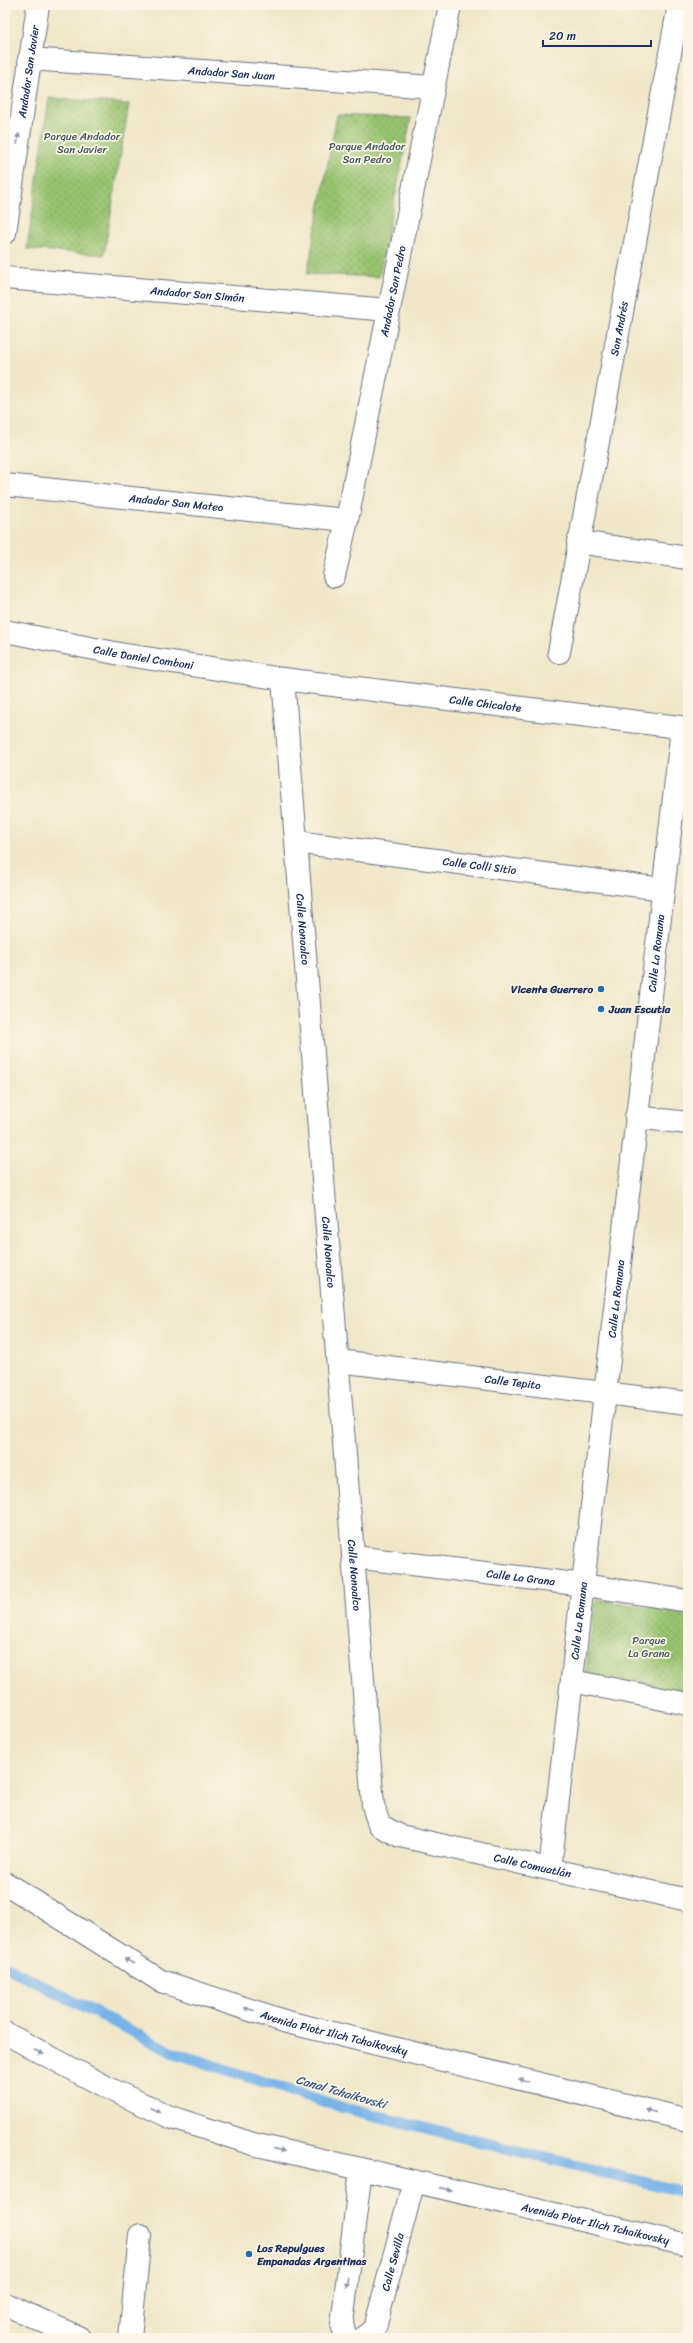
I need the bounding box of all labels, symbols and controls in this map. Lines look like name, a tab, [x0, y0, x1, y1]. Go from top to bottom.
scale bar	[543, 22, 651, 48]
street label: Andador San Javier	[12, 23, 45, 120]
text: 20 m	[549, 25, 576, 47]
street label: Andador San Juan	[186, 60, 276, 86]
park label: Parque Andador San Javier	[44, 127, 121, 159]
one-way arrow	[15, 133, 21, 145]
park label: Parque Andador San Pedro	[329, 137, 406, 169]
street label: Andador San Pedro	[374, 243, 411, 339]
street label: Andador San Simón	[148, 281, 245, 307]
street label: San Andrés	[605, 299, 634, 358]
street label: Andador San Mateo	[127, 488, 225, 517]
street label: Calle Daniel Comboni	[92, 639, 196, 675]
street label: Calle Chicalote	[448, 690, 523, 717]
street label: Calle Colli Sitio	[442, 851, 518, 880]
street label: Calle Nonoalco	[291, 893, 315, 966]
street label: Calle La Romana	[642, 913, 670, 993]
place label: Vicente Guerrero	[511, 980, 593, 999]
marker: Vicente Guerrero	[596, 984, 606, 994]
place label: Juan Escutia	[608, 1000, 671, 1019]
marker: Juan Escutia	[596, 1004, 606, 1014]
street label: Calle Nonoalco	[316, 1216, 341, 1289]
street label: Calle La Romana	[602, 1258, 630, 1339]
street label: Calle Tepito	[483, 1369, 542, 1395]
street label: Calle Nonoalco	[342, 1539, 367, 1612]
street label: Calle La Grana	[485, 1564, 557, 1591]
street label: Calle La Romana	[565, 1580, 593, 1661]
park label: Parque La Grana	[628, 1631, 670, 1663]
street label: Calle Comuatlán	[492, 1848, 573, 1883]
one-way arrow	[124, 1957, 134, 1965]
street label: Avenida Piotr Ilich Tchaikovsky	[257, 2004, 410, 2061]
one-way arrow	[243, 2006, 255, 2012]
one-way arrow	[33, 2048, 45, 2055]
water label: Canal Tchaikovski	[293, 2069, 391, 2116]
one-way arrow	[518, 2077, 530, 2083]
one-way arrow	[150, 2107, 161, 2113]
one-way arrow	[644, 2108, 656, 2114]
one-way arrow	[273, 2148, 285, 2154]
one-way arrow	[441, 2186, 453, 2192]
street label: Avenida Piotr Ilich Tchaikovsky	[519, 2197, 672, 2250]
street label: Calle Sevilla	[376, 2230, 409, 2293]
place label: Los Repulgues Empanadas Argentinas	[257, 2239, 367, 2271]
marker: Los Repulgues Empanadas Argentinas	[244, 2249, 254, 2259]
one-way arrow	[344, 2276, 350, 2288]

